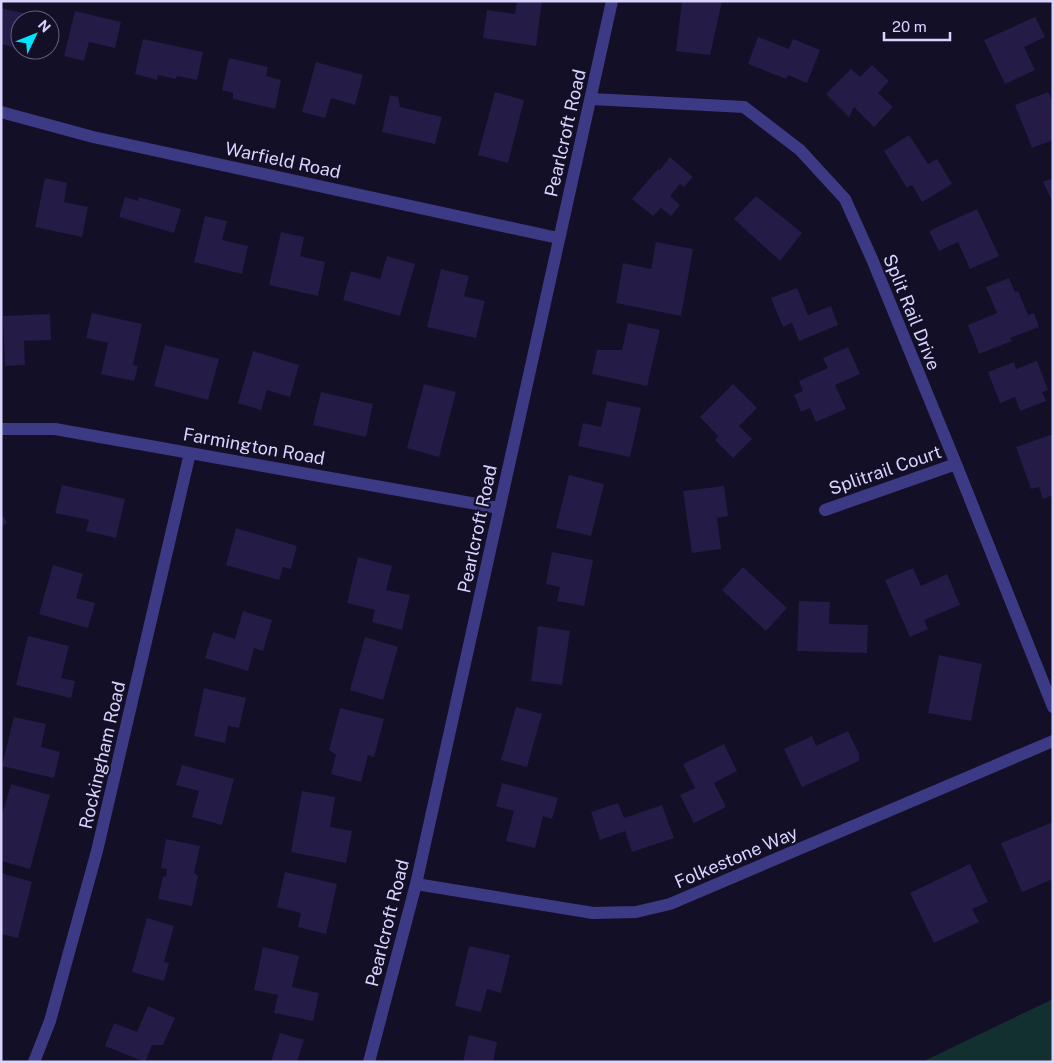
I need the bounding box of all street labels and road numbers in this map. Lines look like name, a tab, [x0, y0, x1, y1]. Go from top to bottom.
street label: Pearlcroft Road	[540, 67, 590, 199]
street label: Warfield Road	[223, 138, 343, 182]
street label: Split Rail Drive	[879, 251, 945, 373]
street label: Farmington Road	[181, 423, 327, 469]
street label: Splitrail Court	[826, 441, 944, 499]
street label: Pearlcroft Road	[453, 463, 501, 595]
street label: Rockingham Road	[75, 679, 129, 831]
street label: Folkestone Way	[671, 821, 801, 892]
street label: Pearlcroft Road	[361, 857, 413, 989]

